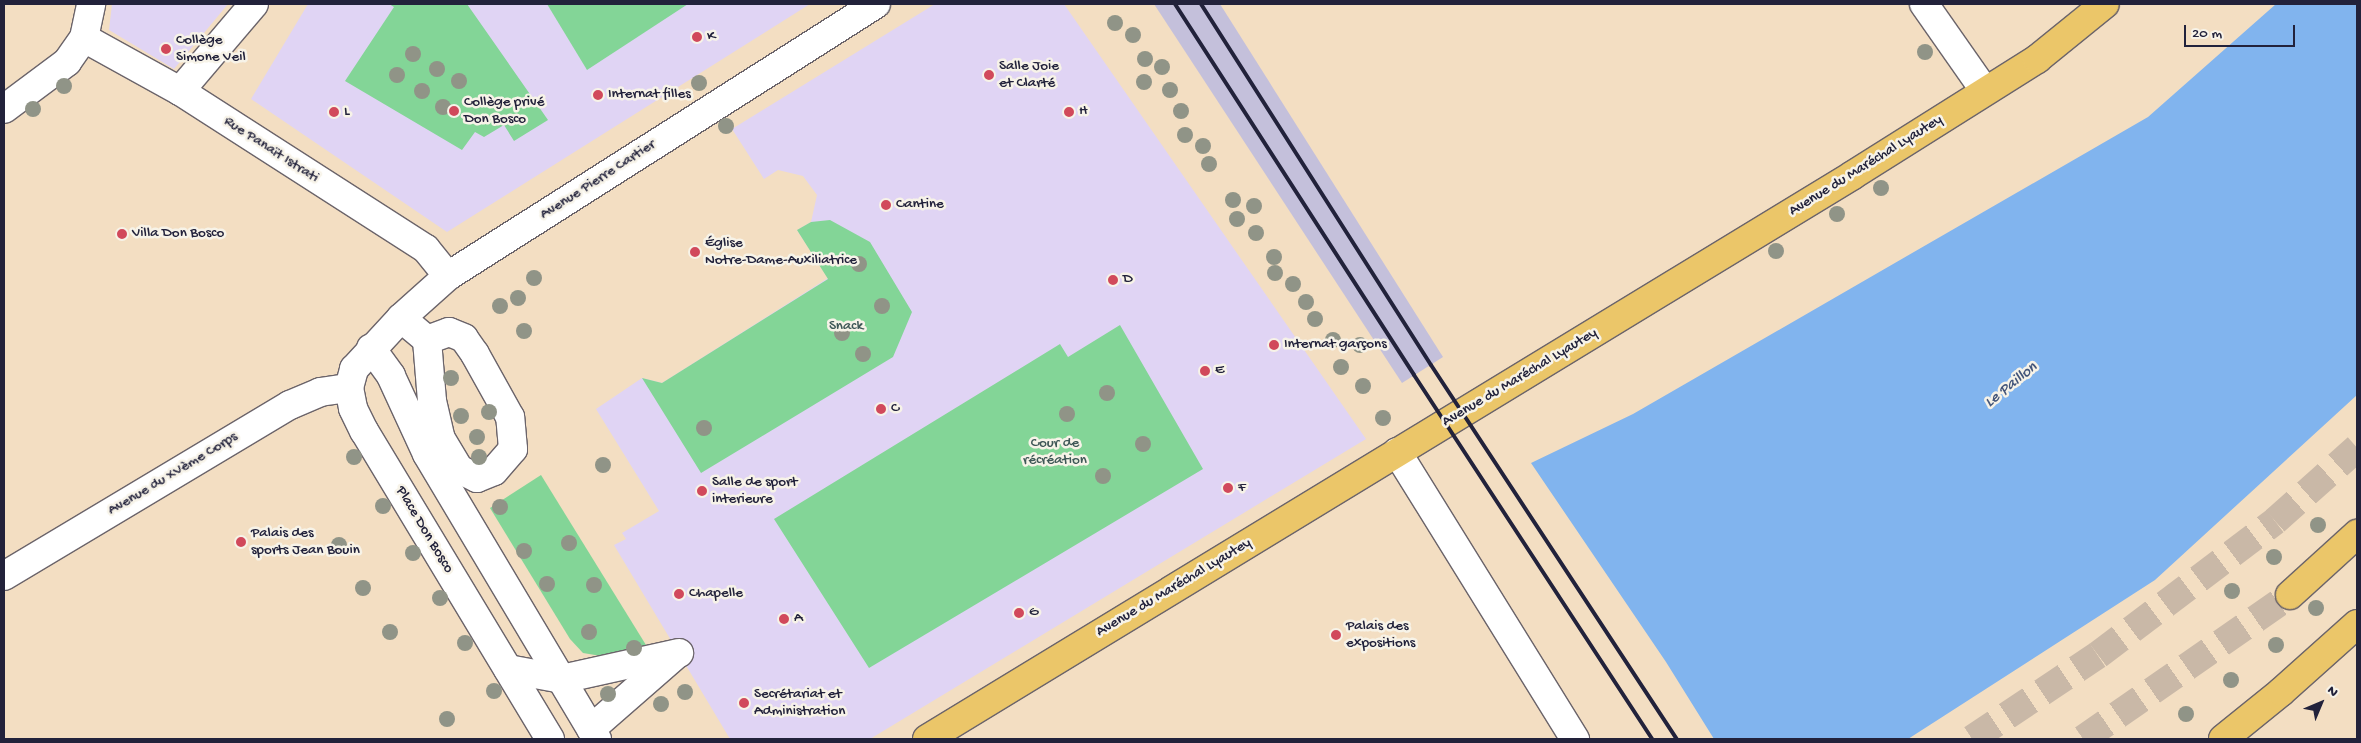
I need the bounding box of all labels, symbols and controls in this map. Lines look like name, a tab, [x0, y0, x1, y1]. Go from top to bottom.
scale bar	[2186, 15, 2297, 47]
text: 20 m	[2192, 25, 2222, 43]
place label: K	[707, 28, 715, 46]
place label: Collège Simone Veil	[176, 31, 246, 66]
marker: K	[691, 31, 703, 43]
marker: Collège Simone Veil	[160, 43, 172, 55]
place label: Salle Joie et Clarté	[999, 57, 1059, 92]
marker: Salle Joie et Clarté	[983, 69, 995, 81]
place label: Internat filles	[608, 86, 691, 104]
marker: Internat filles	[592, 89, 604, 101]
place label: Collège privé Don Bosco	[464, 93, 544, 128]
place label: L	[344, 103, 349, 121]
place label: H	[1079, 103, 1088, 121]
marker: Collège privé Don Bosco	[448, 105, 460, 117]
marker: L	[328, 106, 340, 118]
marker: H	[1063, 106, 1075, 118]
street label: Avenue du Maréchal Lyautey	[1786, 111, 1946, 221]
street label: Rue Panaït Istrati	[220, 113, 322, 187]
street label: Avenue Pierre Cartier	[537, 136, 659, 224]
place label: Cantine	[896, 196, 944, 214]
marker: Cantine	[880, 199, 892, 211]
place label: Villa Don Bosco	[132, 225, 224, 243]
marker: Villa Don Bosco	[116, 228, 128, 240]
place label: Église Notre-Dame-Auxiliatrice	[705, 234, 857, 269]
marker: Église Notre-Dame-Auxiliatrice	[689, 246, 701, 258]
place label: D	[1123, 271, 1133, 289]
marker: D	[1107, 274, 1119, 286]
park label: Snack	[829, 318, 863, 336]
street label: Avenue du Maréchal Lyautey	[1439, 325, 1601, 431]
place label: Internat garçons	[1284, 336, 1387, 354]
marker: Internat garçons	[1268, 339, 1280, 351]
water label: Le Paillon	[1982, 359, 2042, 413]
place label: E	[1215, 362, 1224, 380]
marker: E	[1199, 365, 1211, 377]
place label: C	[891, 400, 899, 418]
marker: C	[875, 403, 887, 415]
street label: Avenue du XVème Corps	[105, 428, 241, 520]
park label: Cour de récréation	[1023, 434, 1087, 469]
place label: Salle de sport interieure	[712, 473, 797, 508]
place label: F	[1238, 479, 1246, 497]
marker: F	[1222, 482, 1234, 494]
street label: Place Don Bosco	[391, 483, 457, 577]
marker: Salle de sport interieure	[696, 485, 708, 497]
place label: Palais des sports Jean Bouin	[251, 524, 360, 559]
street label: Avenue du Maréchal Lyautey	[1093, 535, 1255, 641]
marker: Palais des sports Jean Bouin	[235, 536, 247, 548]
place label: Chapelle	[689, 585, 743, 603]
marker: Chapelle	[673, 588, 685, 600]
place label: G	[1029, 604, 1038, 622]
marker: G	[1013, 607, 1025, 619]
place label: A	[794, 610, 803, 628]
marker: A	[778, 613, 790, 625]
place label: Palais des expositions	[1346, 617, 1415, 652]
marker: Palais des expositions	[1330, 629, 1342, 641]
north arrow	[2296, 678, 2346, 728]
text: N	[2323, 683, 2341, 701]
place label: Secrétariat et Administration	[754, 685, 845, 720]
marker: Secrétariat et Administration	[738, 697, 750, 709]

